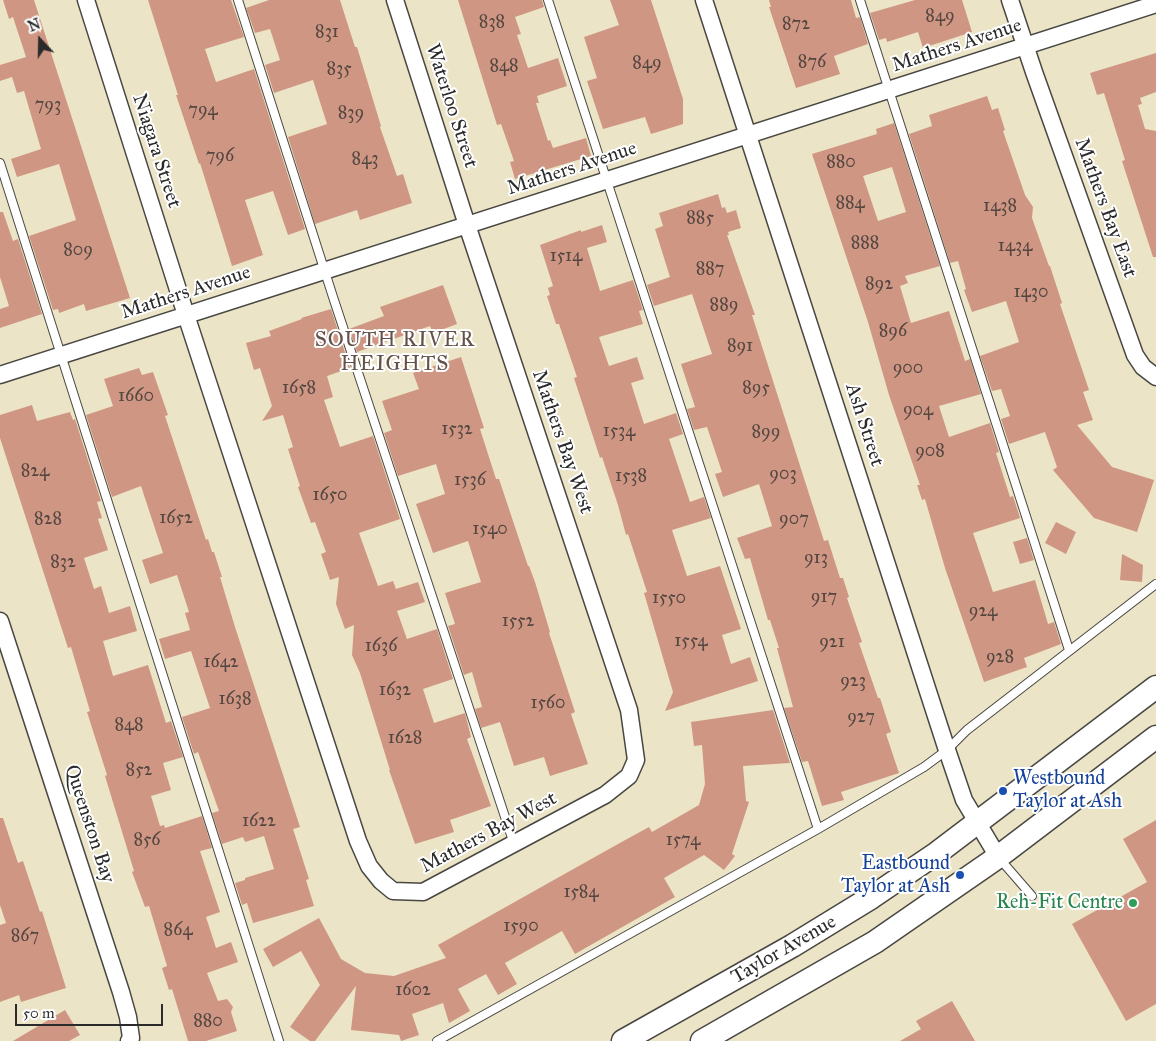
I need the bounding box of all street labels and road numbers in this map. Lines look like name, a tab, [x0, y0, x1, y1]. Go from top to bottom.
street label: Mathers Avenue	[889, 14, 1025, 78]
street label: Waterloo Street	[420, 41, 482, 171]
street label: Niagara Street	[126, 91, 186, 211]
street label: Mathers Bay East	[1069, 135, 1141, 281]
street label: Mathers Avenue	[504, 137, 640, 201]
street label: Mathers Avenue	[118, 261, 254, 325]
street label: Mathers Bay West	[526, 367, 598, 517]
street label: Ash Street	[839, 380, 889, 470]
street label: Queenston Bay	[59, 762, 119, 886]
street label: Mathers Bay West	[417, 787, 561, 879]
street label: Taylor Avenue	[727, 910, 841, 990]

